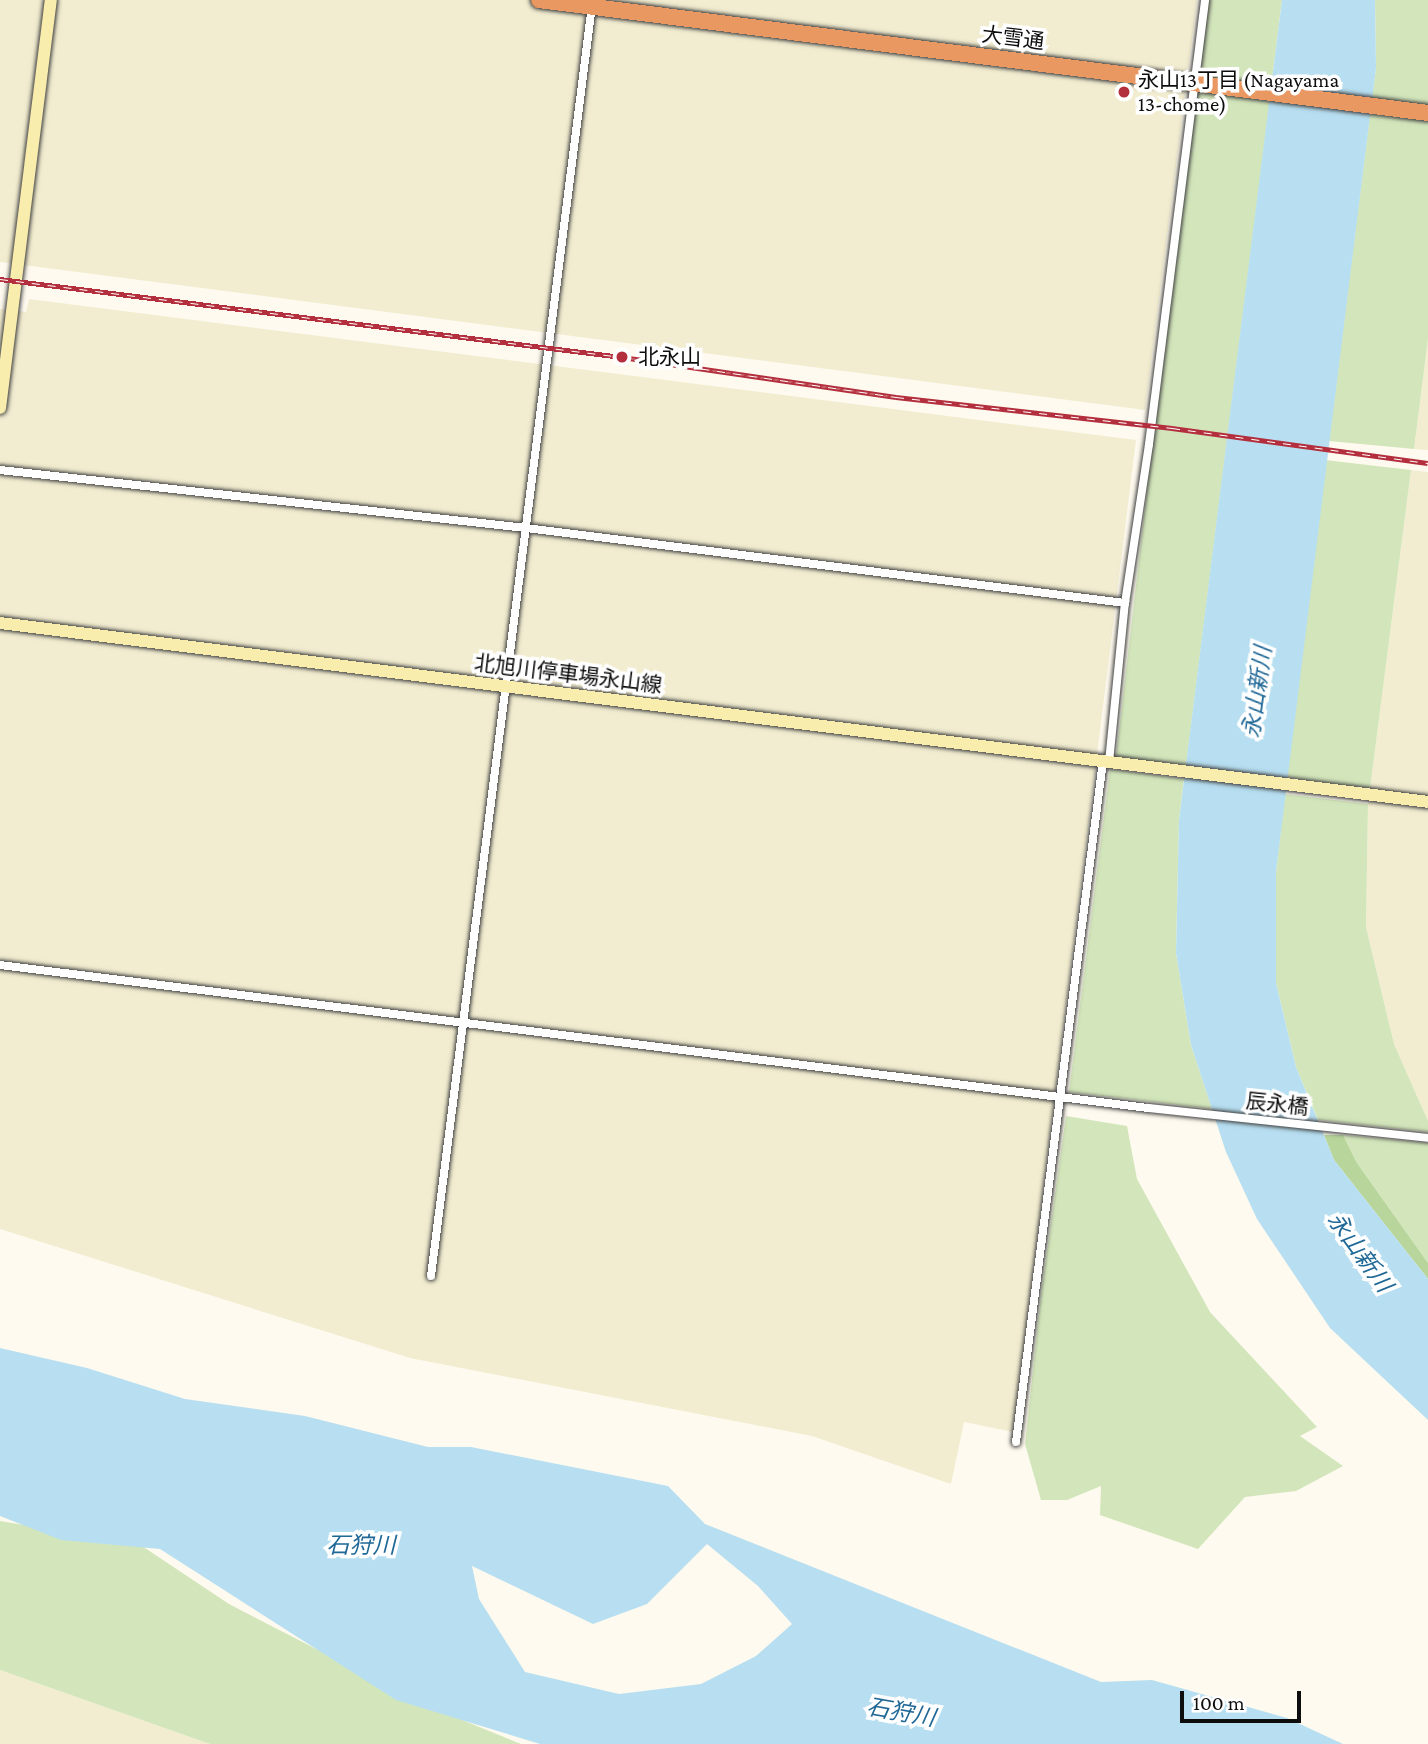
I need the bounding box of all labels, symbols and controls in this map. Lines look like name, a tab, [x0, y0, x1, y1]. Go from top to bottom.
street label: 大雪通	[980, 22, 1046, 54]
place label: 永山13丁目 (Nagayama 13-chome)	[1138, 67, 1339, 117]
marker: 永山13丁目 (Nagayama 13-chome)	[1116, 84, 1132, 100]
place label: 北永山	[638, 344, 701, 370]
marker: 北永山	[612, 347, 632, 367]
water label: 永山新川	[1237, 645, 1277, 739]
street label: 北旭川停車場永山線	[473, 650, 663, 698]
street label: 辰永橋	[1244, 1088, 1310, 1120]
water label: 永山新川	[1322, 1207, 1398, 1297]
water label: 石狩川	[327, 1531, 395, 1559]
scale bar	[1183, 1678, 1304, 1722]
text: 100 m	[1193, 1691, 1245, 1715]
water label: 石狩川	[865, 1692, 937, 1732]

